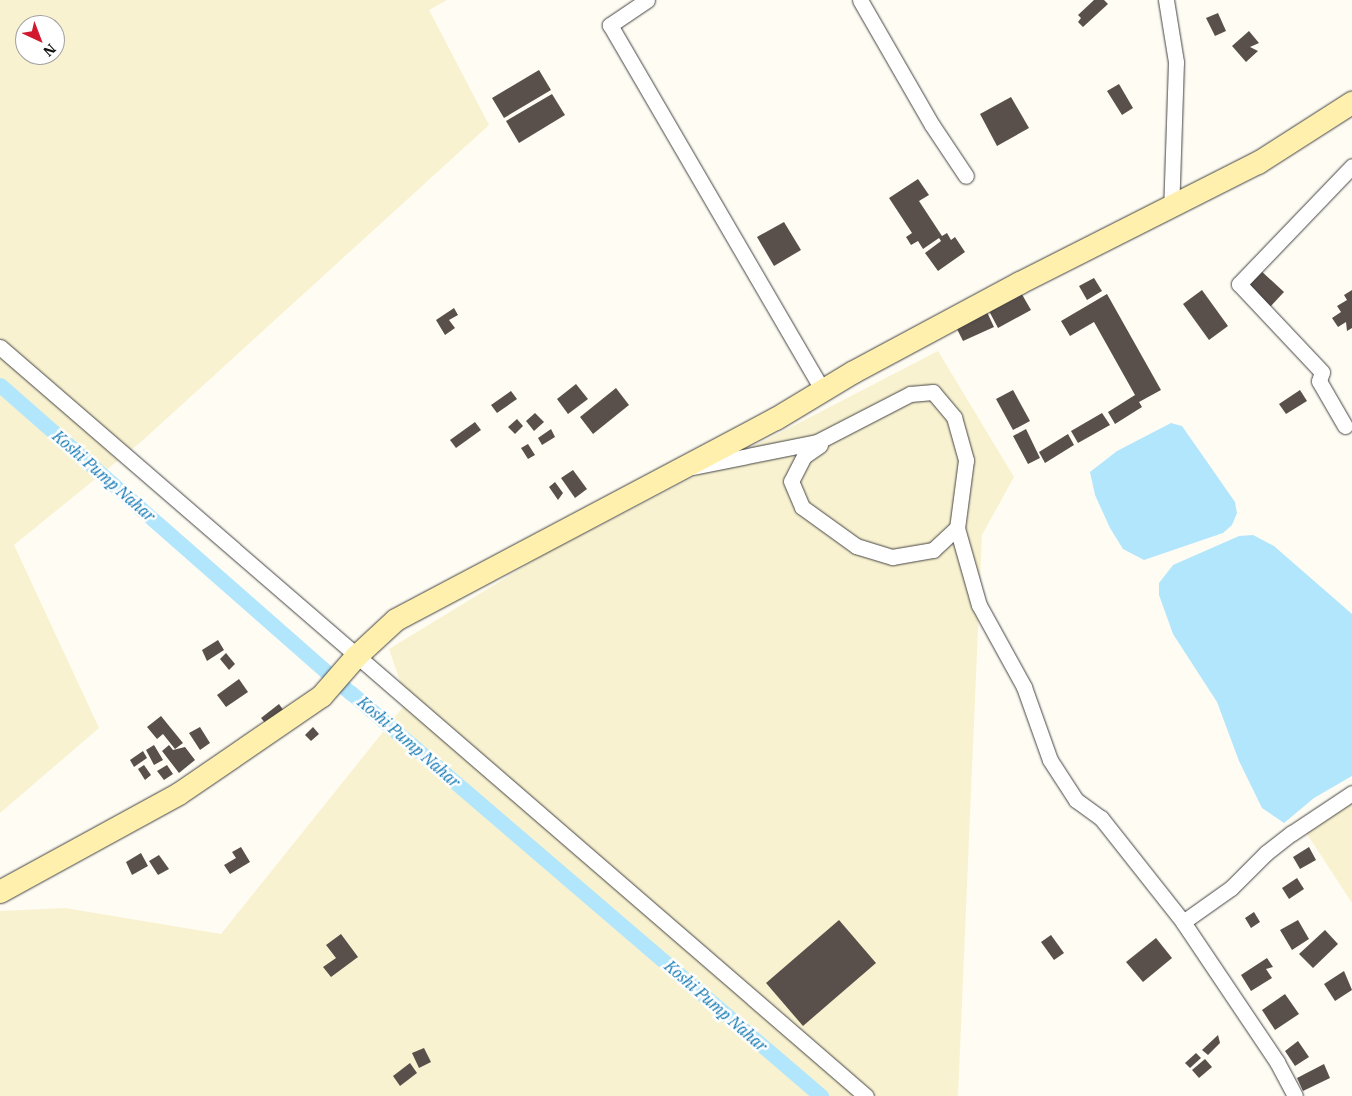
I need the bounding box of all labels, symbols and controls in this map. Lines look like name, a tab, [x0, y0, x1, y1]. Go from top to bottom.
north arrow	[15, 15, 65, 65]
text: N	[39, 40, 60, 61]
water label: Koshi Pump Nahar	[49, 426, 159, 526]
water label: Koshi Pump Nahar	[354, 692, 464, 792]
water label: Koshi Pump Nahar	[661, 956, 771, 1056]

